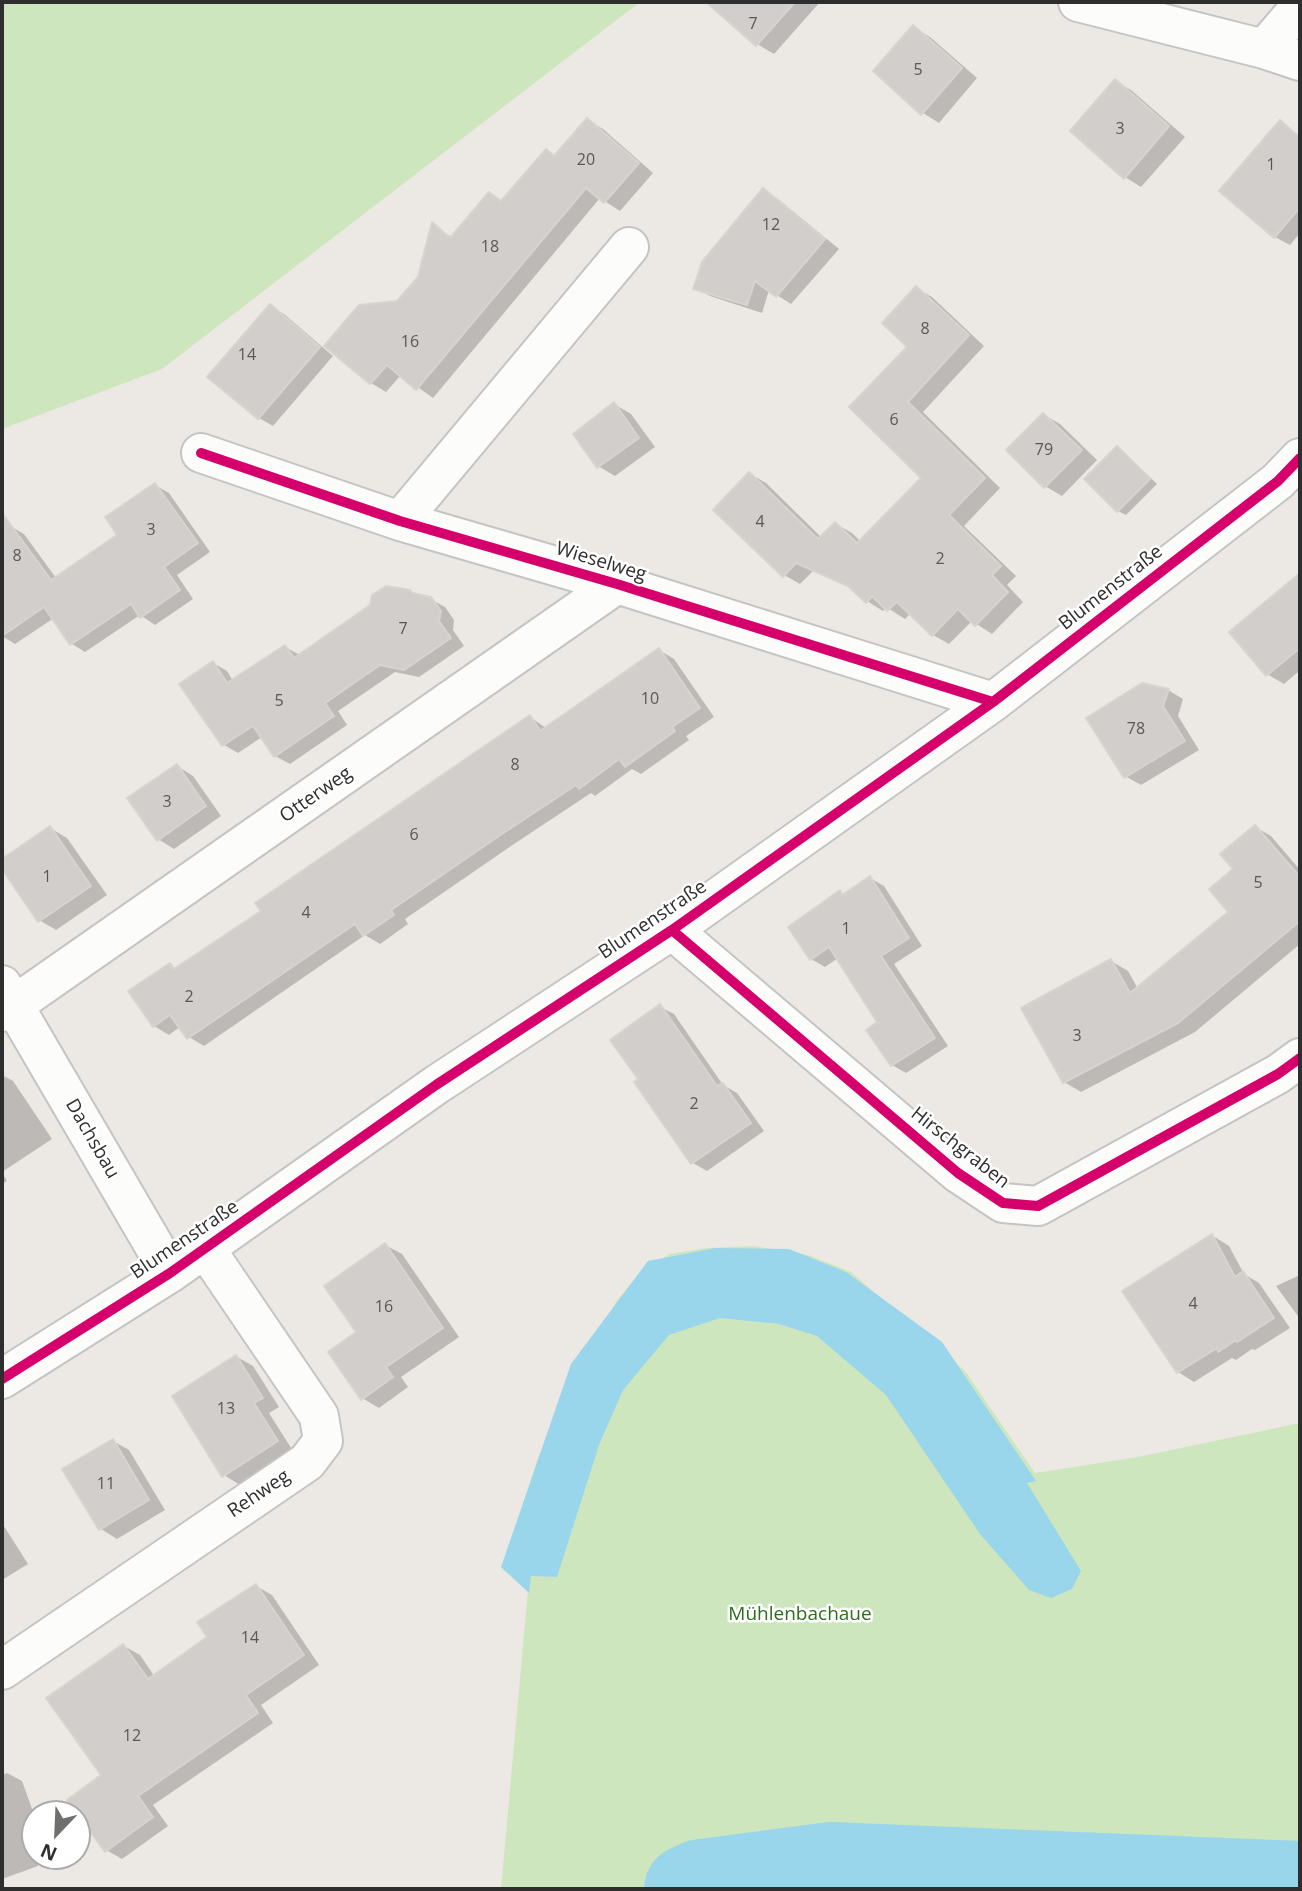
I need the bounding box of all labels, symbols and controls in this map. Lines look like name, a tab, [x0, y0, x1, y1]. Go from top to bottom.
house number: 7	[748, 14, 758, 34]
house number: 5	[913, 60, 923, 80]
house number: 3	[1115, 119, 1125, 139]
house number: 20	[577, 150, 595, 170]
house number: 1	[1266, 155, 1276, 175]
house number: 12	[762, 215, 780, 235]
house number: 18	[481, 237, 499, 257]
house number: 8	[920, 319, 930, 339]
house number: 16	[401, 332, 419, 352]
house number: 14	[238, 345, 256, 365]
house number: 6	[889, 410, 899, 430]
house number: 79	[1035, 440, 1053, 460]
house number: 4	[755, 512, 765, 532]
house number: 3	[146, 520, 156, 540]
street label: Wieselweg	[553, 537, 649, 587]
street label: Blumenstraße	[1055, 540, 1167, 636]
house number: 8	[12, 546, 22, 566]
house number: 2	[935, 549, 945, 569]
house number: 7	[398, 619, 408, 639]
house number: 10	[641, 689, 659, 709]
house number: 5	[274, 691, 284, 711]
house number: 78	[1127, 719, 1145, 739]
house number: 8	[510, 755, 520, 775]
street label: Otterweg	[276, 762, 356, 828]
house number: 3	[162, 792, 172, 812]
house number: 6	[409, 825, 419, 845]
house number: 1	[42, 867, 52, 887]
house number: 5	[1253, 873, 1263, 893]
street label: Blumenstraße	[595, 876, 711, 964]
house number: 4	[301, 903, 311, 923]
house number: 1	[841, 919, 851, 939]
house number: 2	[184, 987, 194, 1007]
house number: 3	[1072, 1026, 1082, 1046]
house number: 2	[689, 1094, 699, 1114]
street label: Dachsbau	[60, 1095, 124, 1183]
street label: Hirschgraben	[906, 1102, 1014, 1194]
street label: Blumenstraße	[127, 1196, 243, 1284]
house number: 4	[1188, 1294, 1198, 1314]
house number: 16	[375, 1297, 393, 1317]
house number: 13	[217, 1399, 235, 1419]
street label: Rehweg	[224, 1465, 294, 1523]
house number: 11	[97, 1474, 115, 1494]
park label: Mühlenbachaue	[728, 1604, 872, 1626]
house number: 14	[241, 1628, 259, 1648]
house number: 12	[123, 1726, 141, 1746]
north arrow	[21, 1800, 91, 1870]
text: N	[36, 1838, 61, 1867]

